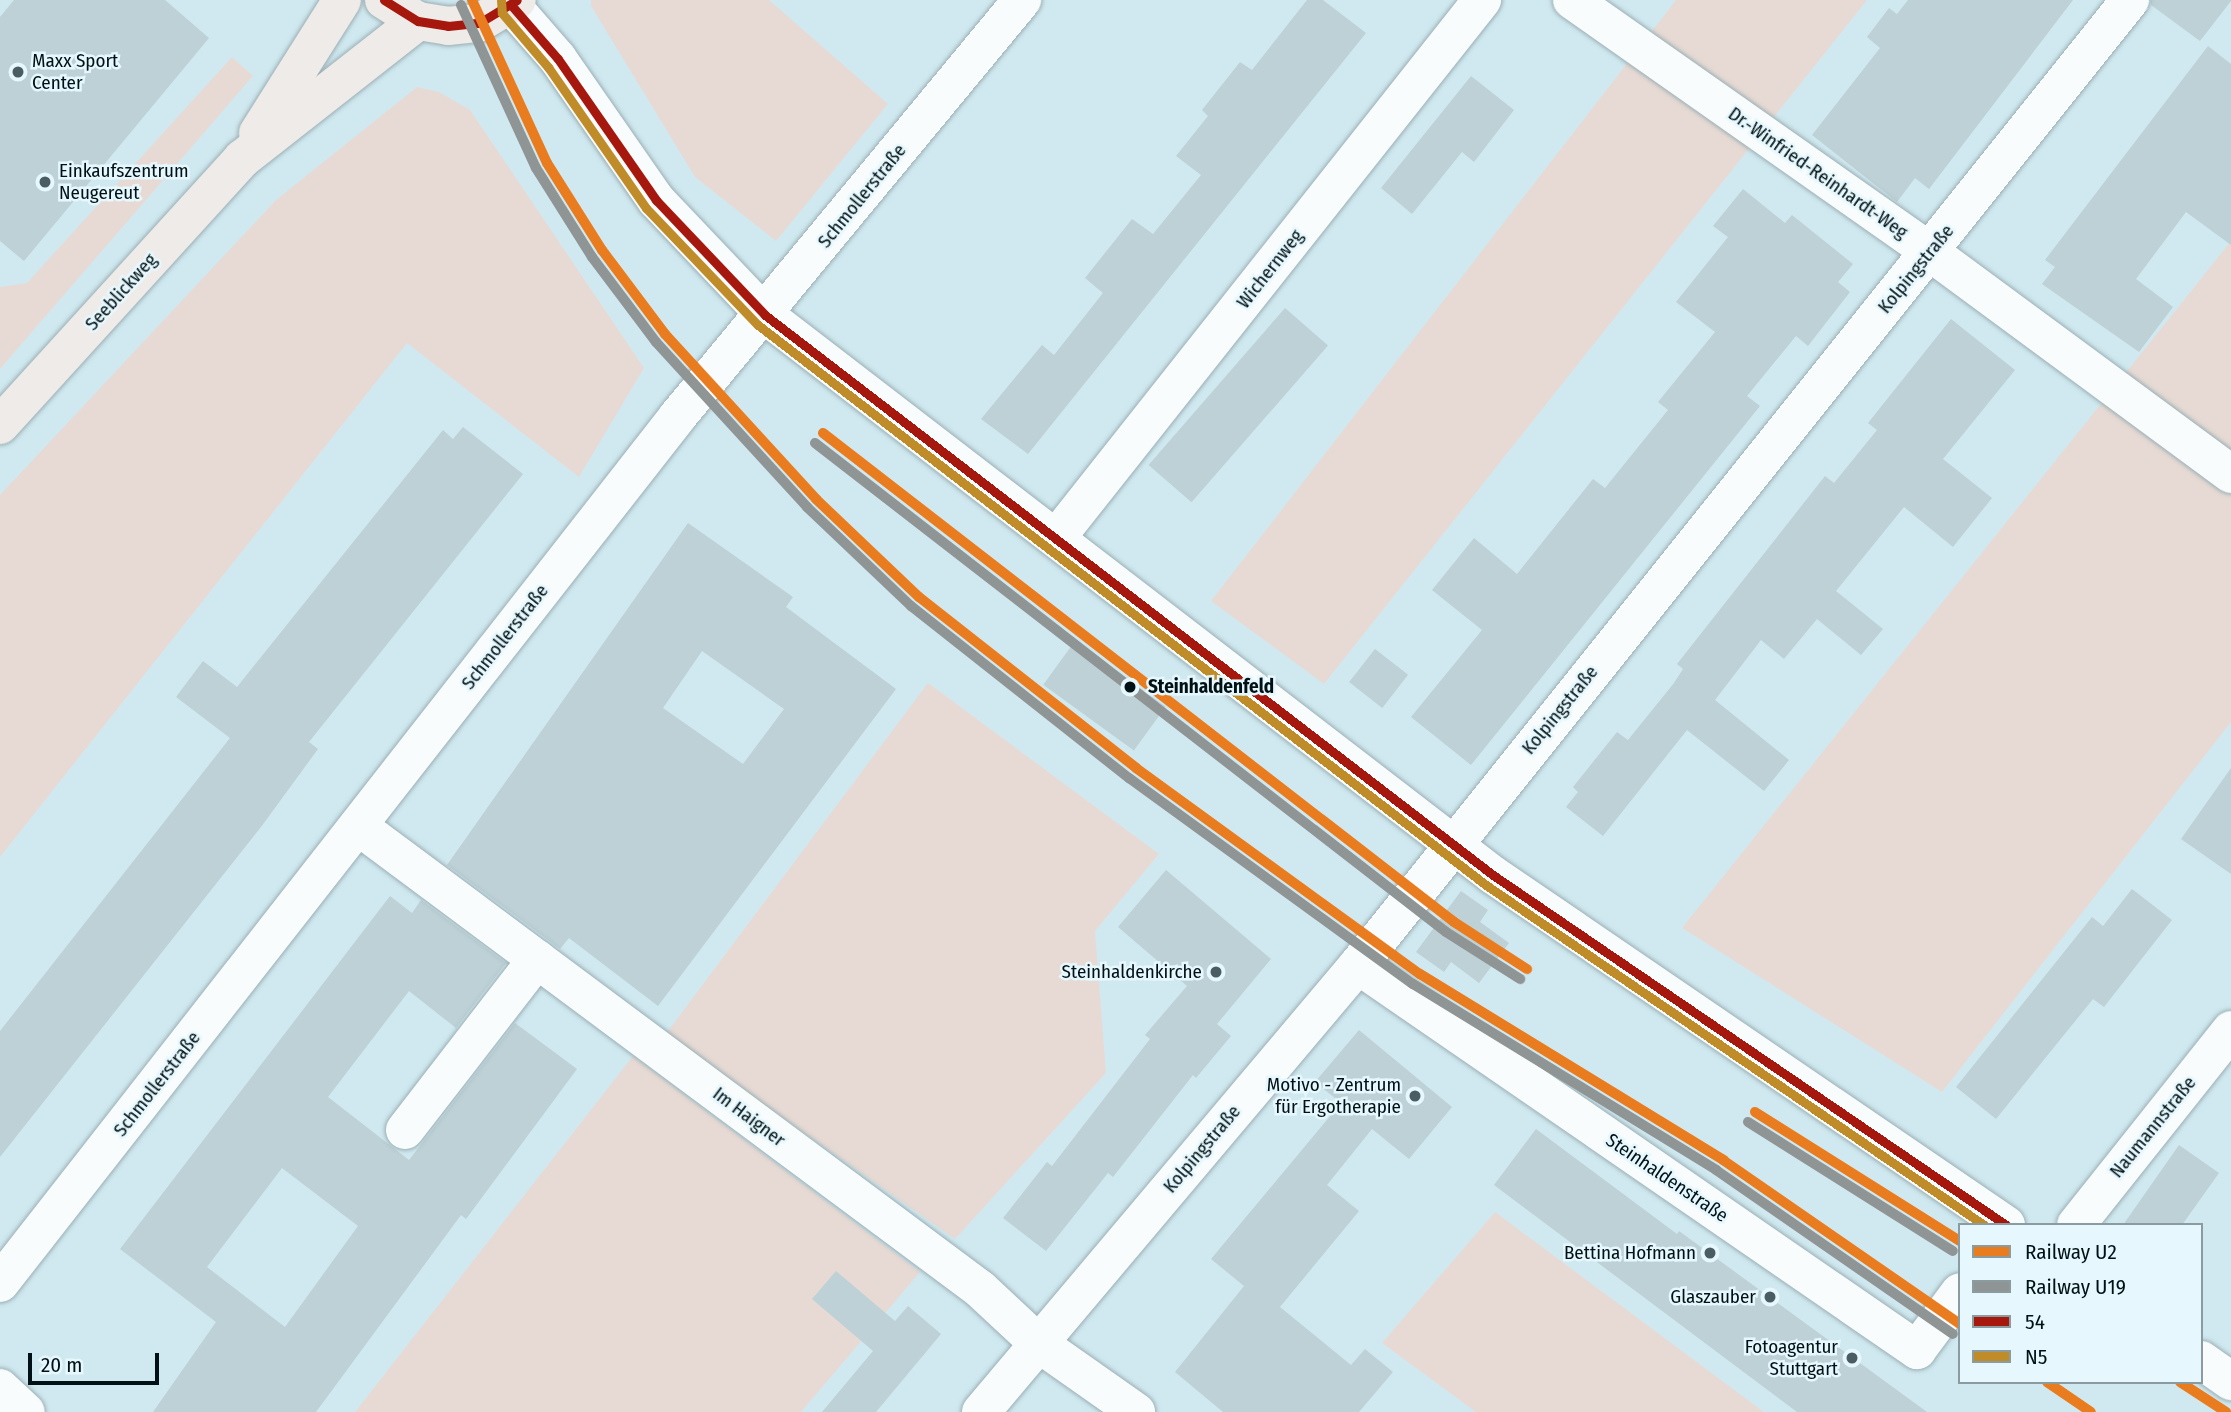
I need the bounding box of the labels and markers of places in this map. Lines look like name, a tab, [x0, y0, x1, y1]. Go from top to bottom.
place label: Maxx Sport Center	[32, 50, 118, 94]
marker: Maxx Sport Center	[10, 64, 26, 80]
place label: Einkaufszentrum Neugereut	[59, 160, 189, 204]
marker: Einkaufszentrum Neugereut	[37, 174, 53, 190]
marker: Steinhaldenfeld	[1119, 676, 1141, 698]
place label: Steinhaldenfeld	[1148, 676, 1274, 698]
place label: Steinhaldenkirche	[1062, 961, 1202, 983]
marker: Steinhaldenkirche	[1208, 964, 1224, 980]
place label: Motivo - Zentrum für Ergotherapie	[1267, 1074, 1401, 1118]
marker: Motivo - Zentrum für Ergotherapie	[1407, 1088, 1423, 1104]
place label: Bettina Hofmann	[1564, 1242, 1696, 1264]
marker: Bettina Hofmann	[1702, 1245, 1718, 1261]
place label: Glaszauber	[1670, 1286, 1756, 1308]
marker: Glaszauber	[1762, 1289, 1778, 1305]
place label: Fotoagentur Stuttgart	[1745, 1336, 1838, 1380]
marker: Fotoagentur Stuttgart	[1844, 1350, 1860, 1366]

